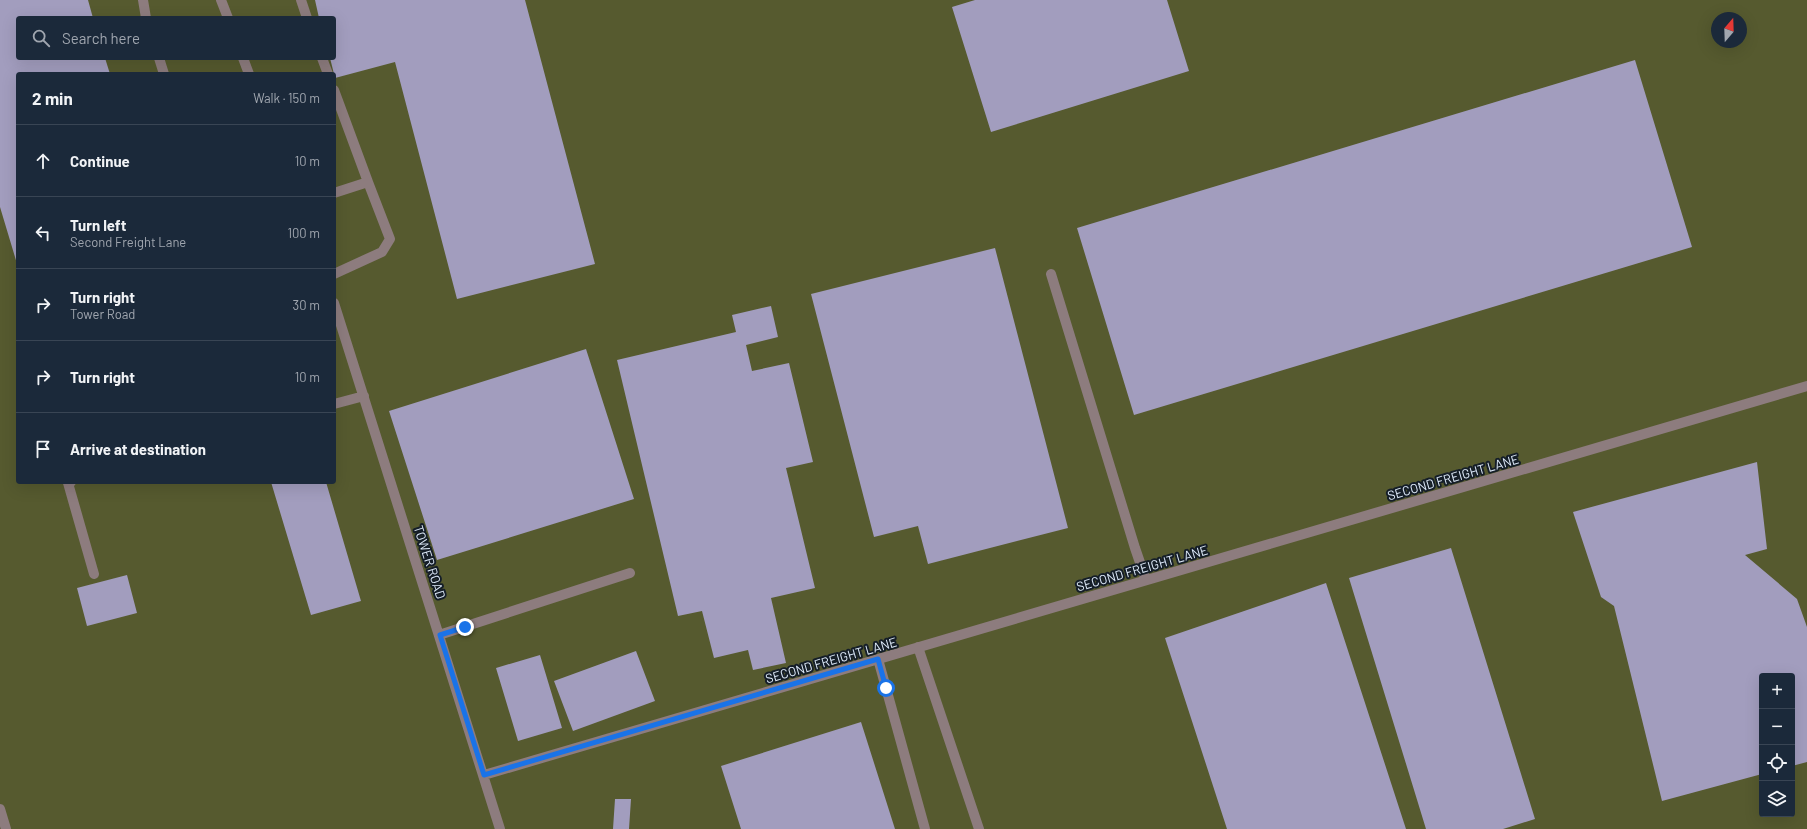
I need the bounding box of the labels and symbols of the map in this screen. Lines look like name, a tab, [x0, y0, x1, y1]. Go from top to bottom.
north arrow	[1711, 12, 1747, 48]
street label: SECOND FREIGHT LANE	[1385, 451, 1521, 503]
street label: TOWER ROAD	[411, 523, 449, 601]
street label: SECOND FREIGHT LANE	[1074, 542, 1210, 594]
route end	[456, 618, 474, 636]
street label: SECOND FREIGHT LANE	[763, 634, 899, 686]
route start	[877, 679, 895, 697]

